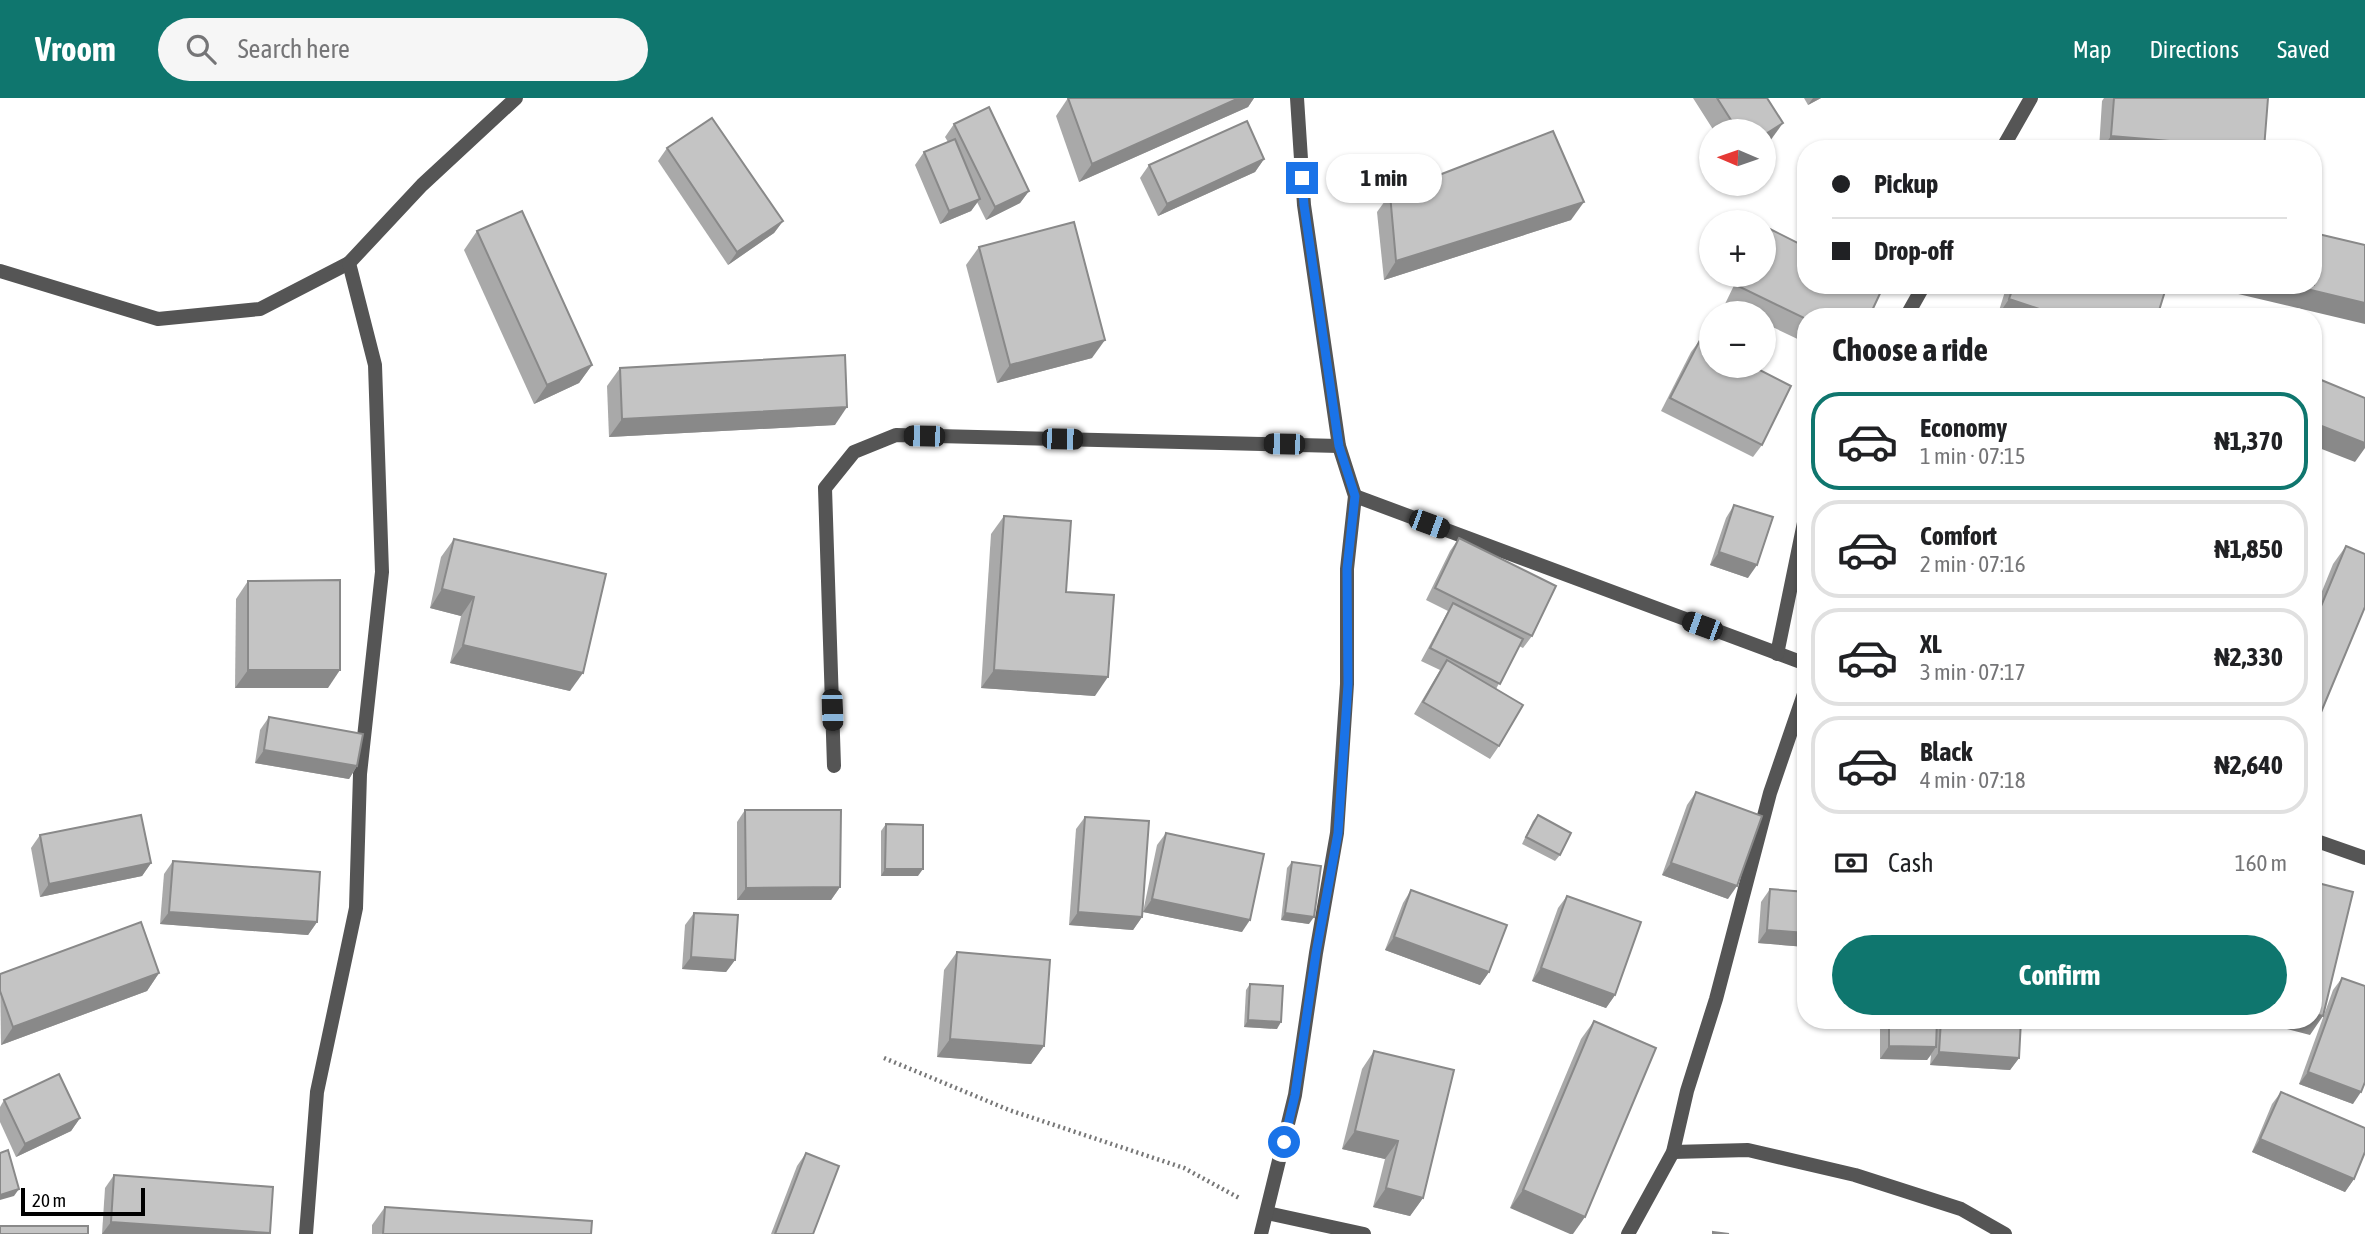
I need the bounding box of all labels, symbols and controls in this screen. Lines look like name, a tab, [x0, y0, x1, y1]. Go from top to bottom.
search box	[158, 18, 648, 81]
text: Vroom	[35, 30, 116, 68]
icon: search	[182, 30, 220, 68]
text: Search here	[238, 34, 350, 64]
text: Map	[2073, 36, 2111, 63]
text: Directions	[2149, 36, 2239, 63]
text: Saved	[2277, 36, 2330, 63]
north arrow	[1699, 119, 1776, 196]
map controls	[1699, 119, 1776, 378]
callout: 1 min	[1326, 154, 1442, 202]
route end	[1286, 162, 1318, 194]
text: 1 min	[1361, 165, 1407, 191]
text: Pickup	[1874, 169, 1938, 199]
button: +	[1699, 210, 1776, 287]
text: Drop-off	[1874, 236, 1954, 266]
button: −	[1699, 301, 1776, 378]
text: Choose a ride	[1832, 331, 1988, 368]
icon: car	[1836, 410, 1899, 473]
text: Economy	[1920, 413, 2007, 443]
car	[903, 425, 946, 447]
text: ₦1,370	[2214, 426, 2283, 456]
car	[1041, 428, 1084, 450]
car	[1263, 433, 1306, 455]
text: 1 min · 07:15	[1920, 443, 2026, 469]
car	[1406, 507, 1453, 541]
icon: car	[1836, 518, 1899, 581]
text: Comfort	[1920, 521, 1997, 551]
text: ₦1,850	[2214, 534, 2283, 564]
text: 2 min · 07:16	[1920, 551, 2026, 577]
car	[1679, 609, 1726, 643]
icon: car	[1836, 626, 1899, 689]
text: XL	[1920, 629, 1942, 659]
text: ₦2,330	[2214, 642, 2283, 672]
text: 3 min · 07:17	[1920, 659, 2026, 685]
car	[821, 689, 844, 731]
icon: car	[1836, 734, 1899, 797]
text: Black	[1920, 737, 1972, 767]
text: ₦2,640	[2214, 750, 2283, 780]
text: 4 min · 07:18	[1920, 767, 2026, 793]
icon: cash	[1832, 844, 1870, 882]
text: Cash	[1888, 848, 1934, 878]
text: 160 m	[2235, 850, 2287, 876]
button: Confirm	[1832, 935, 2287, 1015]
route start	[1268, 1126, 1300, 1158]
scale bar	[21, 1185, 145, 1217]
text: 20 m	[32, 1189, 66, 1211]

